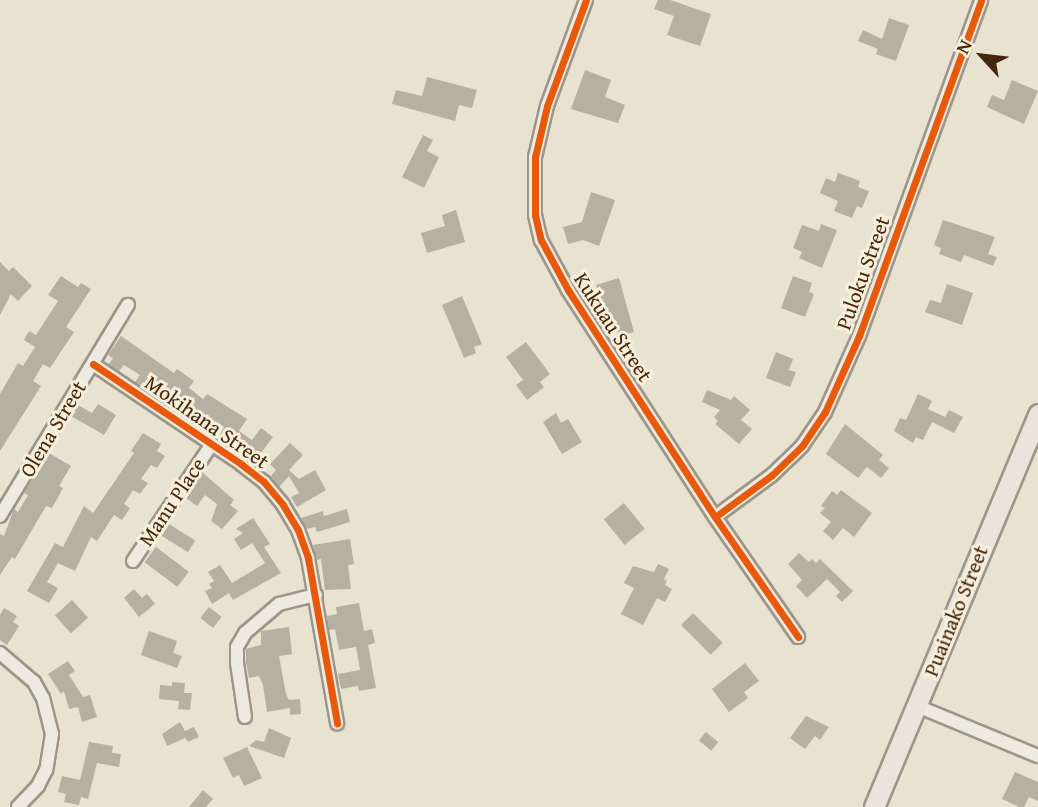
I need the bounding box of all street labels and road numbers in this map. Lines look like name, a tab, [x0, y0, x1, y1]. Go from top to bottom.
street label: Puloku Street	[831, 213, 895, 333]
street label: Kukuau Street	[568, 268, 658, 386]
street label: Mokihana Street	[140, 370, 274, 474]
street label: Olena Street	[14, 376, 92, 482]
street label: Manu Place	[133, 453, 211, 551]
street label: Puainako Street	[918, 542, 994, 680]

